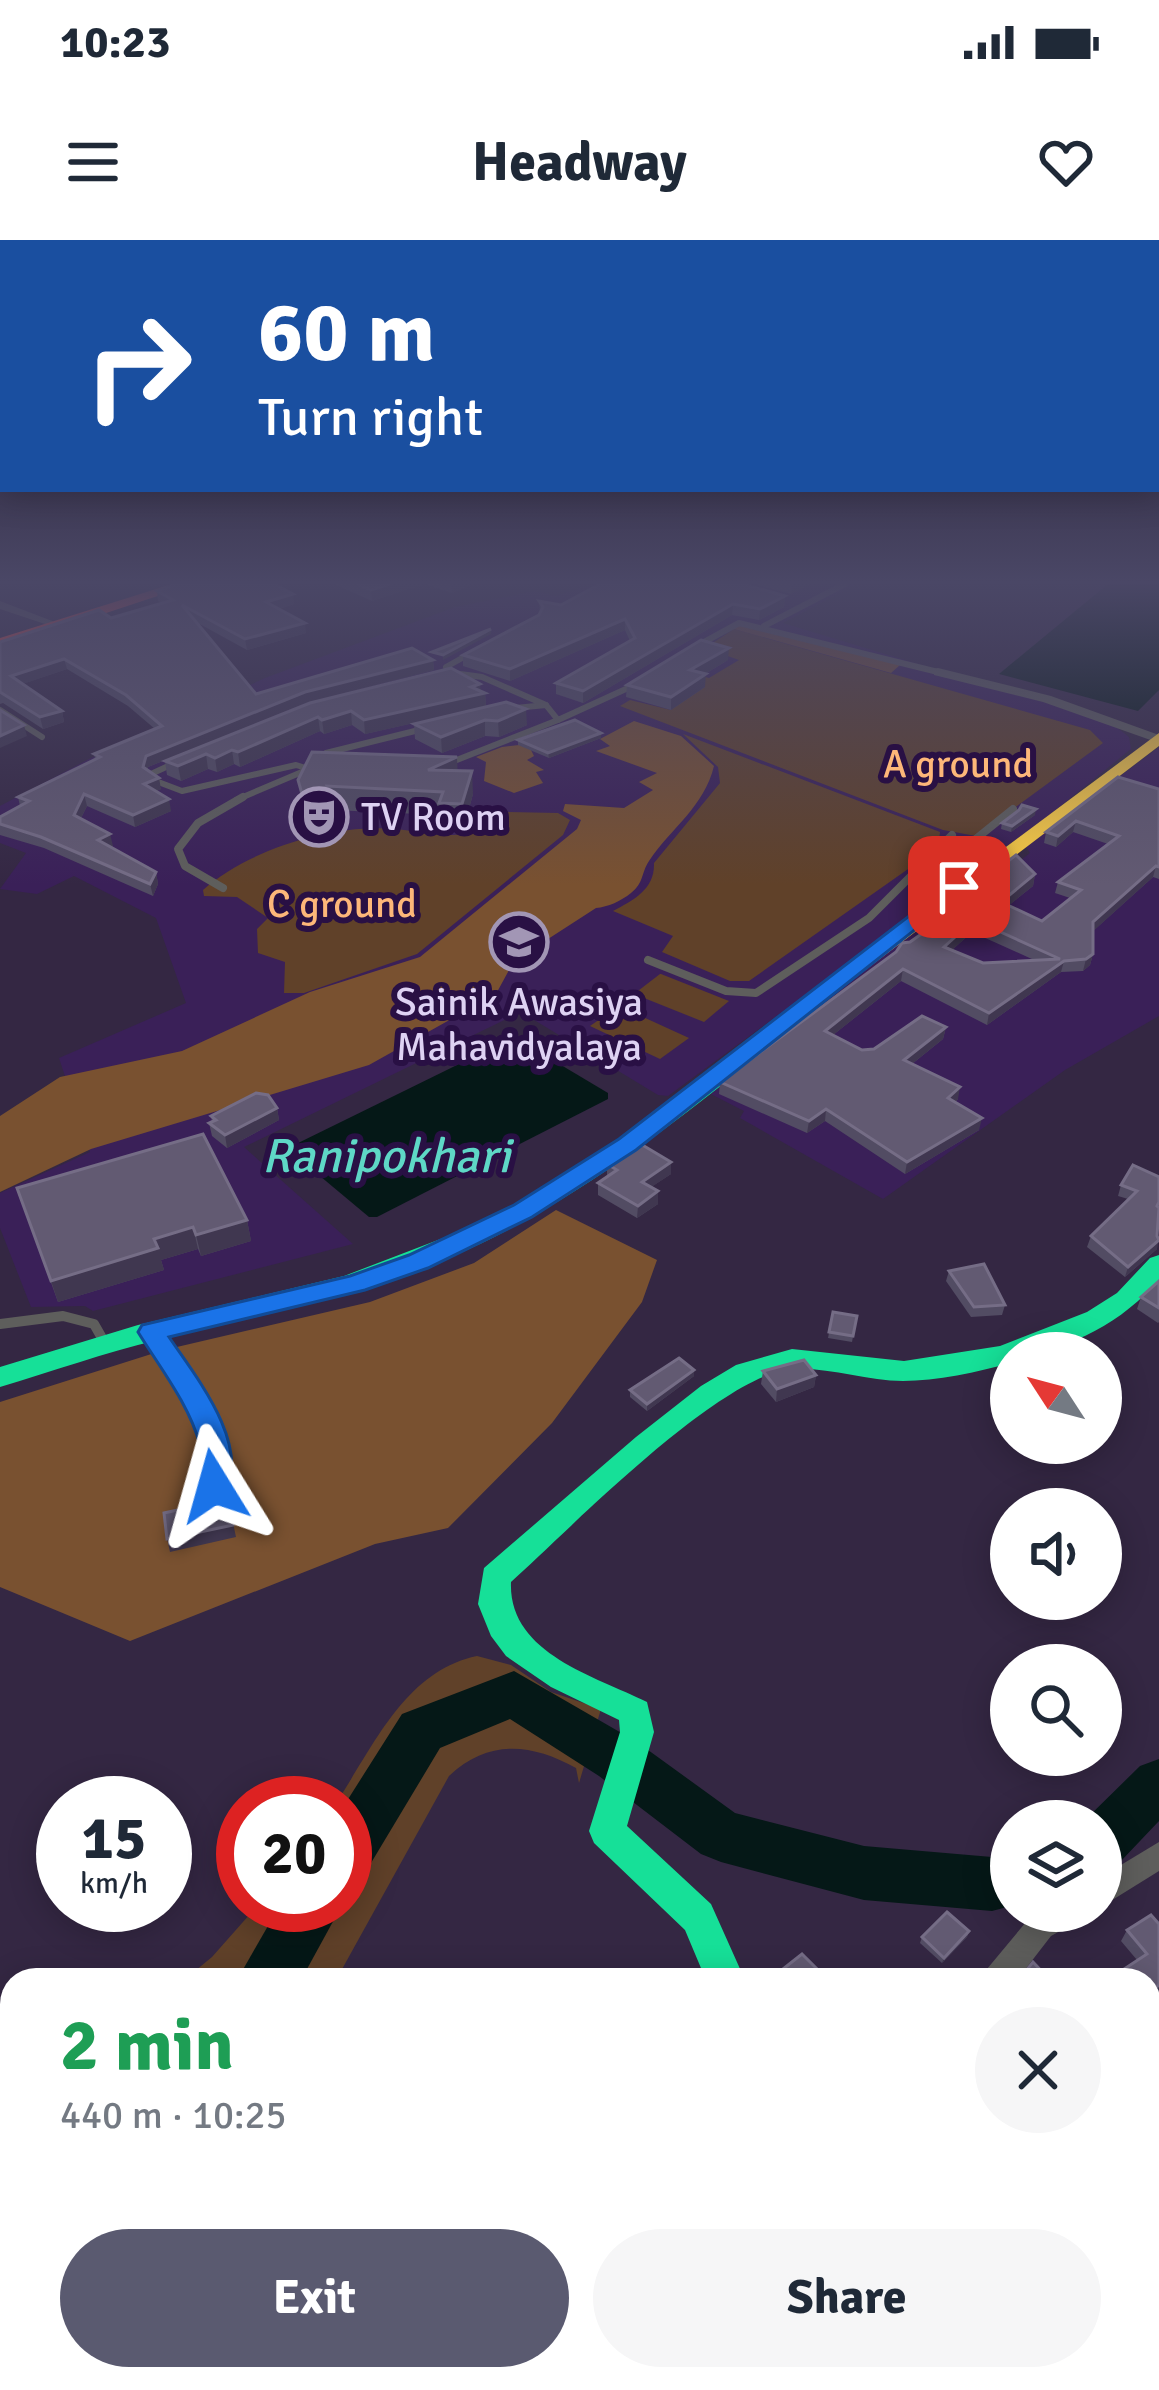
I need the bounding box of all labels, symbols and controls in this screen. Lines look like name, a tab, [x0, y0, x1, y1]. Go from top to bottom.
text: 10:23	[60, 15, 170, 70]
icon: menu	[60, 129, 126, 195]
text: Headway	[472, 129, 687, 196]
icon: heart	[1033, 129, 1099, 195]
text: 60 m	[258, 281, 435, 385]
icon: right	[60, 288, 216, 444]
text: Turn right	[258, 384, 483, 451]
park label: A ground	[883, 740, 1033, 788]
theatre icon: TV Room	[288, 786, 350, 848]
place label: TV Room	[361, 793, 506, 841]
pin	[908, 836, 1010, 938]
icon: arrive	[926, 854, 992, 920]
park label: C ground	[267, 880, 417, 928]
school or university icon: Sainik Awasiya Mahavidyalaya	[488, 911, 550, 973]
place label: Sainik Awasiya Mahavidyalaya	[395, 978, 643, 1071]
water label: Ranipokhari	[262, 1127, 514, 1186]
north arrow	[990, 1332, 1122, 1464]
map controls	[990, 1332, 1122, 1932]
position arrow	[151, 1423, 277, 1549]
button: sound	[990, 1488, 1122, 1620]
button: search	[990, 1644, 1122, 1776]
speed limit sign: 20	[216, 1776, 372, 1932]
button: layers	[990, 1800, 1122, 1932]
text: 15	[82, 1802, 146, 1876]
text: km/h	[80, 1865, 148, 1902]
text: 2 min	[60, 2001, 234, 2090]
button: close	[975, 2007, 1101, 2133]
text: 440 m · 10:25	[60, 2091, 287, 2139]
button: Exit	[60, 2229, 569, 2367]
button: Share	[593, 2229, 1101, 2367]

